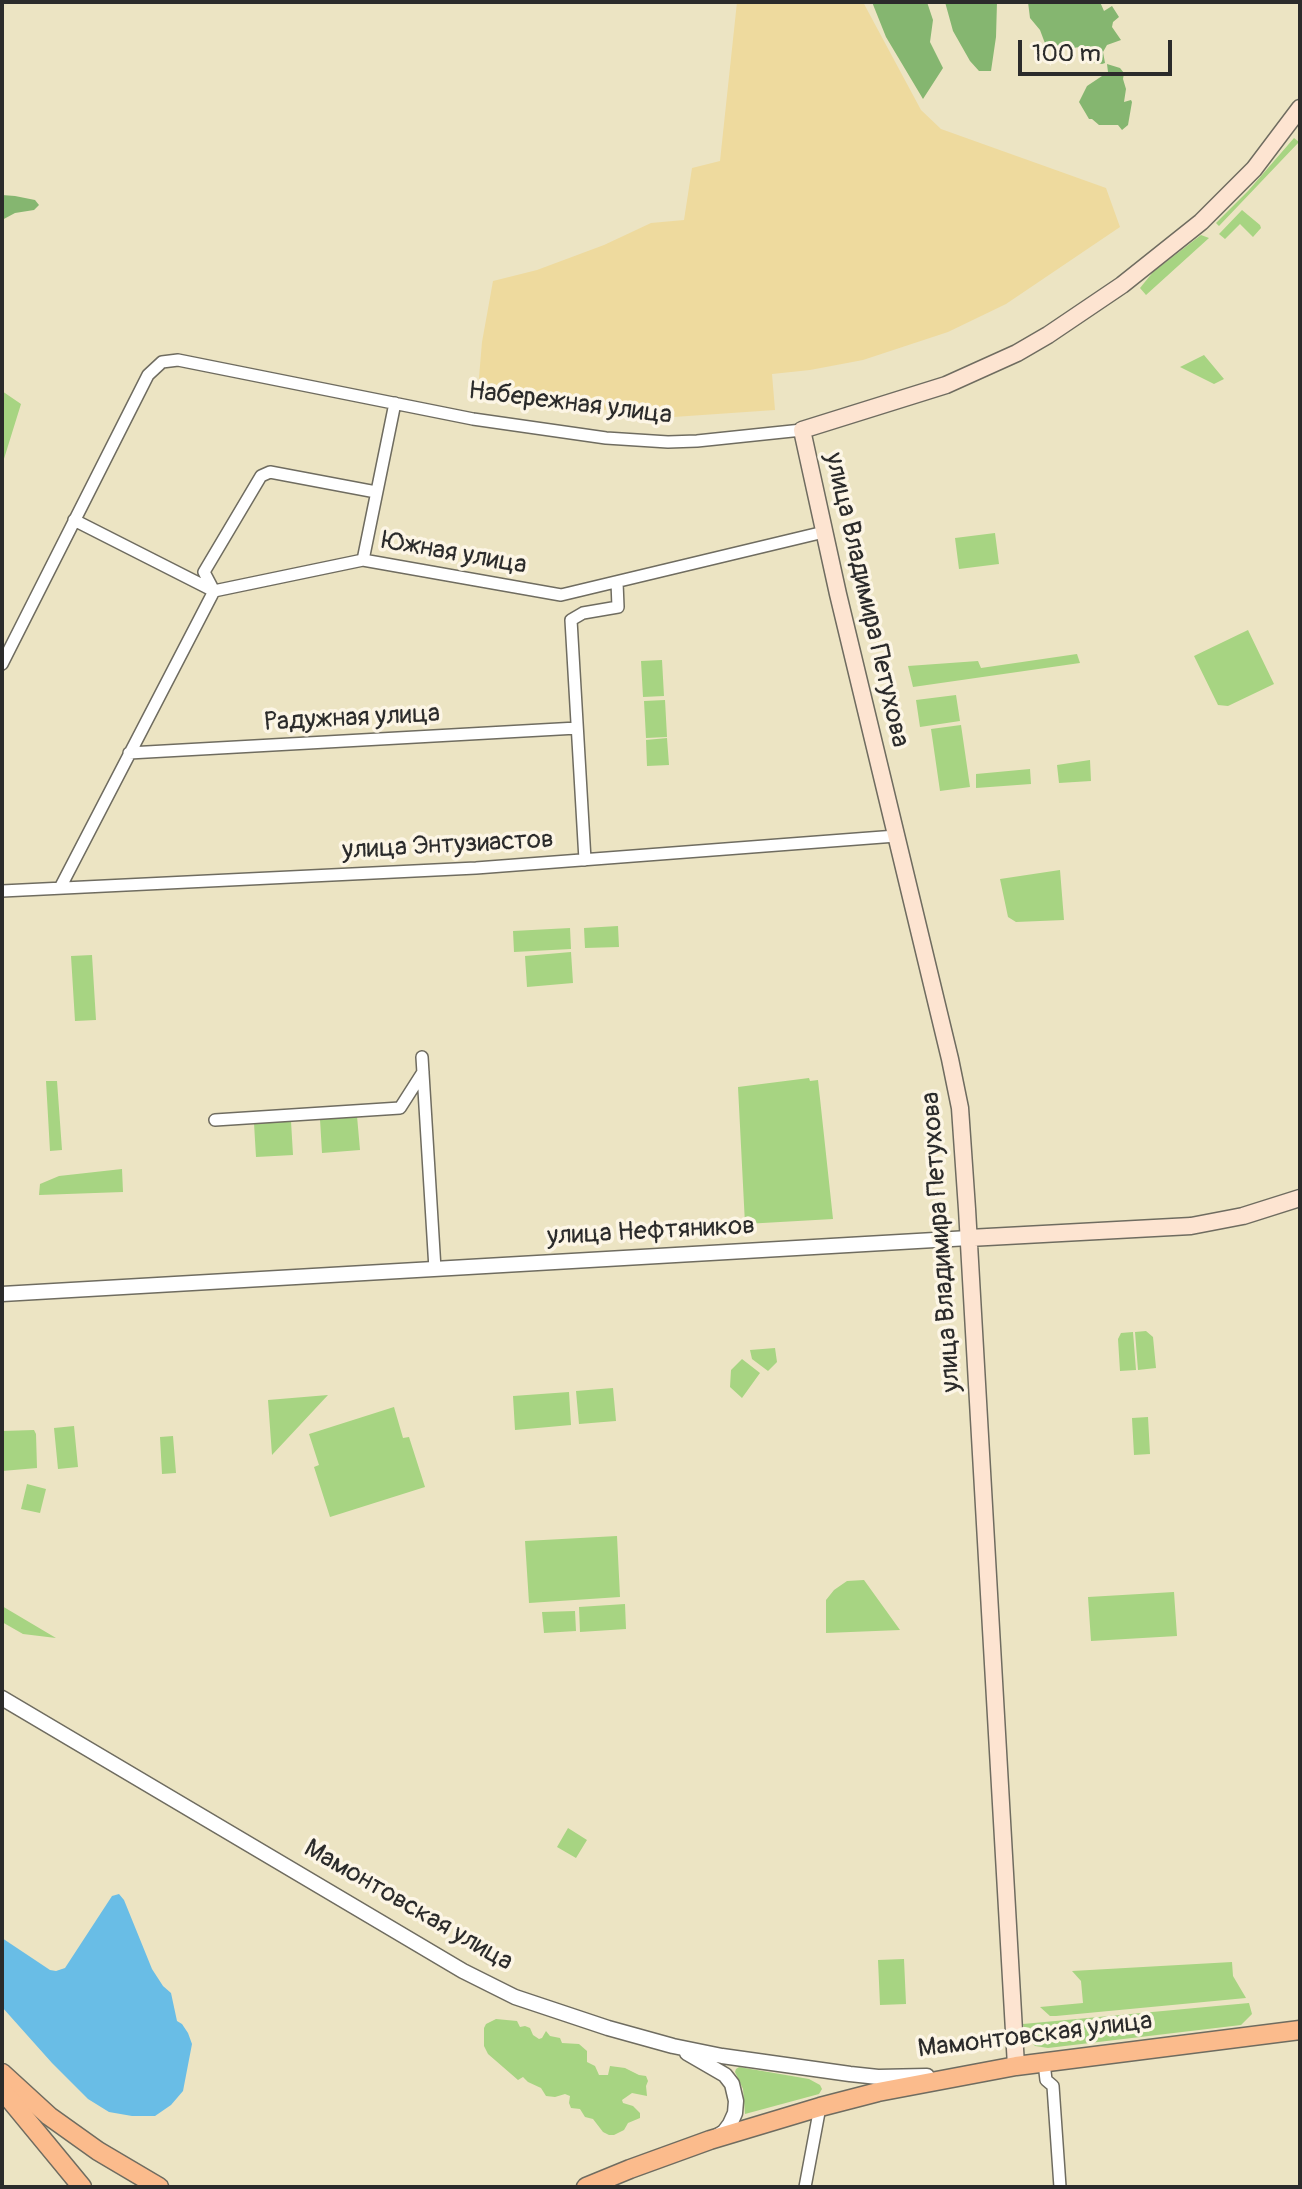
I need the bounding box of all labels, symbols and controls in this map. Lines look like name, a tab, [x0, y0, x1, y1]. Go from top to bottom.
scale bar	[1022, 24, 1176, 74]
text: 100 m	[1032, 39, 1101, 68]
street label: Набережная улица	[466, 376, 674, 432]
street label: улица Владимира Петухова	[817, 450, 915, 750]
street label: Южная улица	[379, 526, 529, 582]
street label: Радужная улица	[263, 699, 441, 739]
street label: улица Энтузиастов	[341, 825, 555, 867]
street label: улица Владимира Петухова	[916, 1091, 968, 1393]
street label: улица Нефтяников	[546, 1211, 756, 1253]
street label: Мамонтовская улица	[298, 1833, 518, 1979]
street label: Мамонтовская улица	[916, 2006, 1154, 2066]

